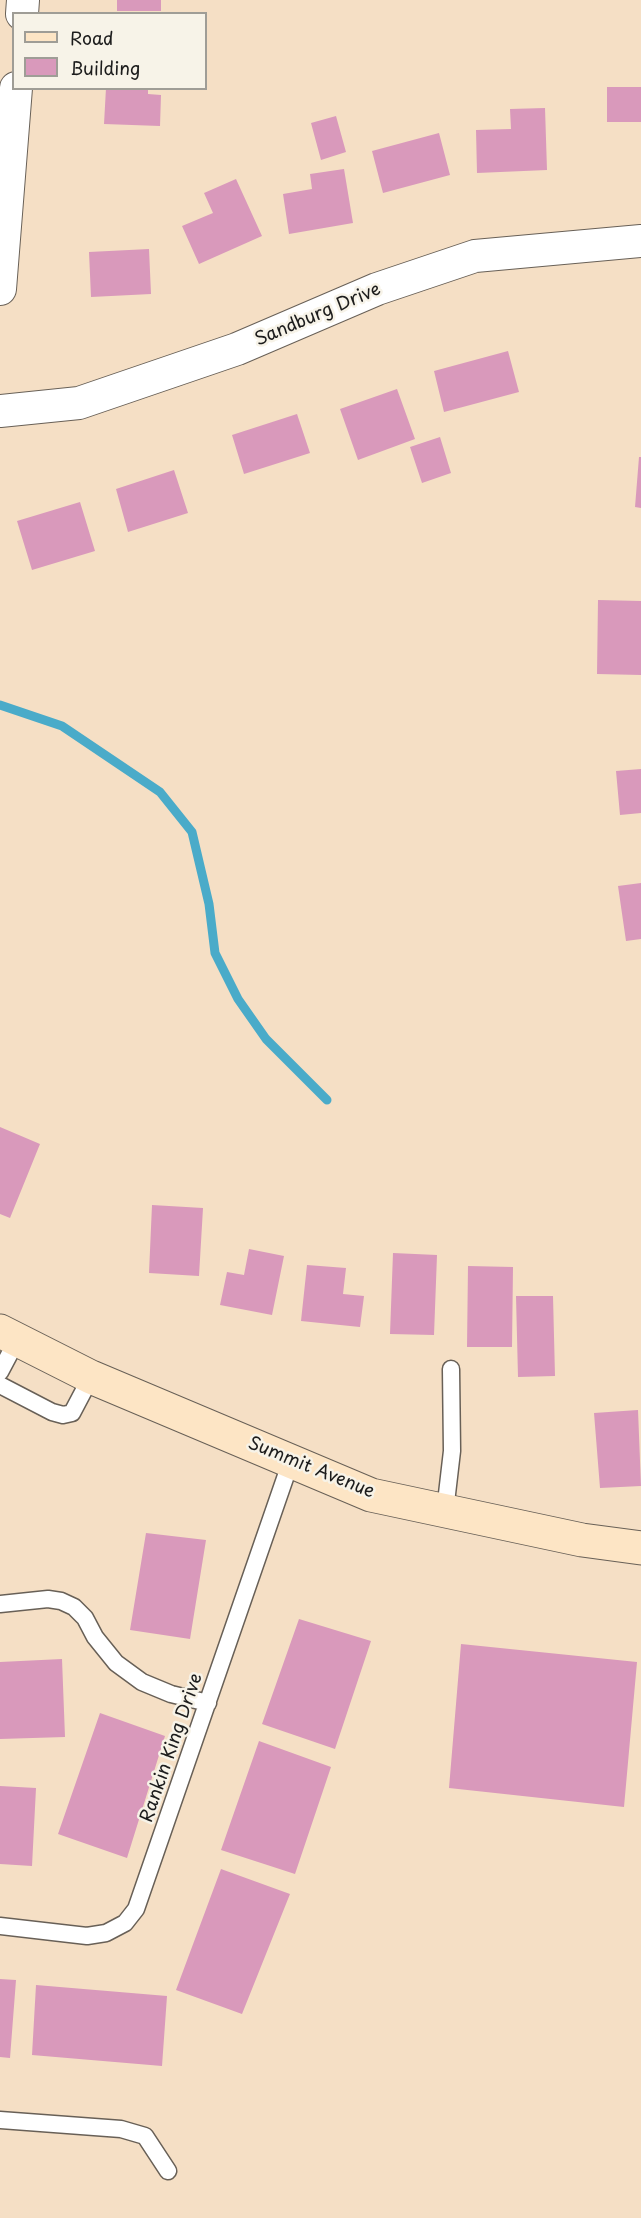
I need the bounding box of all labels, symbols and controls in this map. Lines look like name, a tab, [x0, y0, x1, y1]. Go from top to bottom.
legend	[12, 12, 207, 90]
text: Road	[70, 24, 114, 51]
text: Building	[70, 54, 140, 81]
street label: Sandburg Drive	[252, 279, 384, 351]
street label: Summit Avenue	[245, 1433, 377, 1503]
street label: Rankin King Drive	[136, 1671, 208, 1825]

